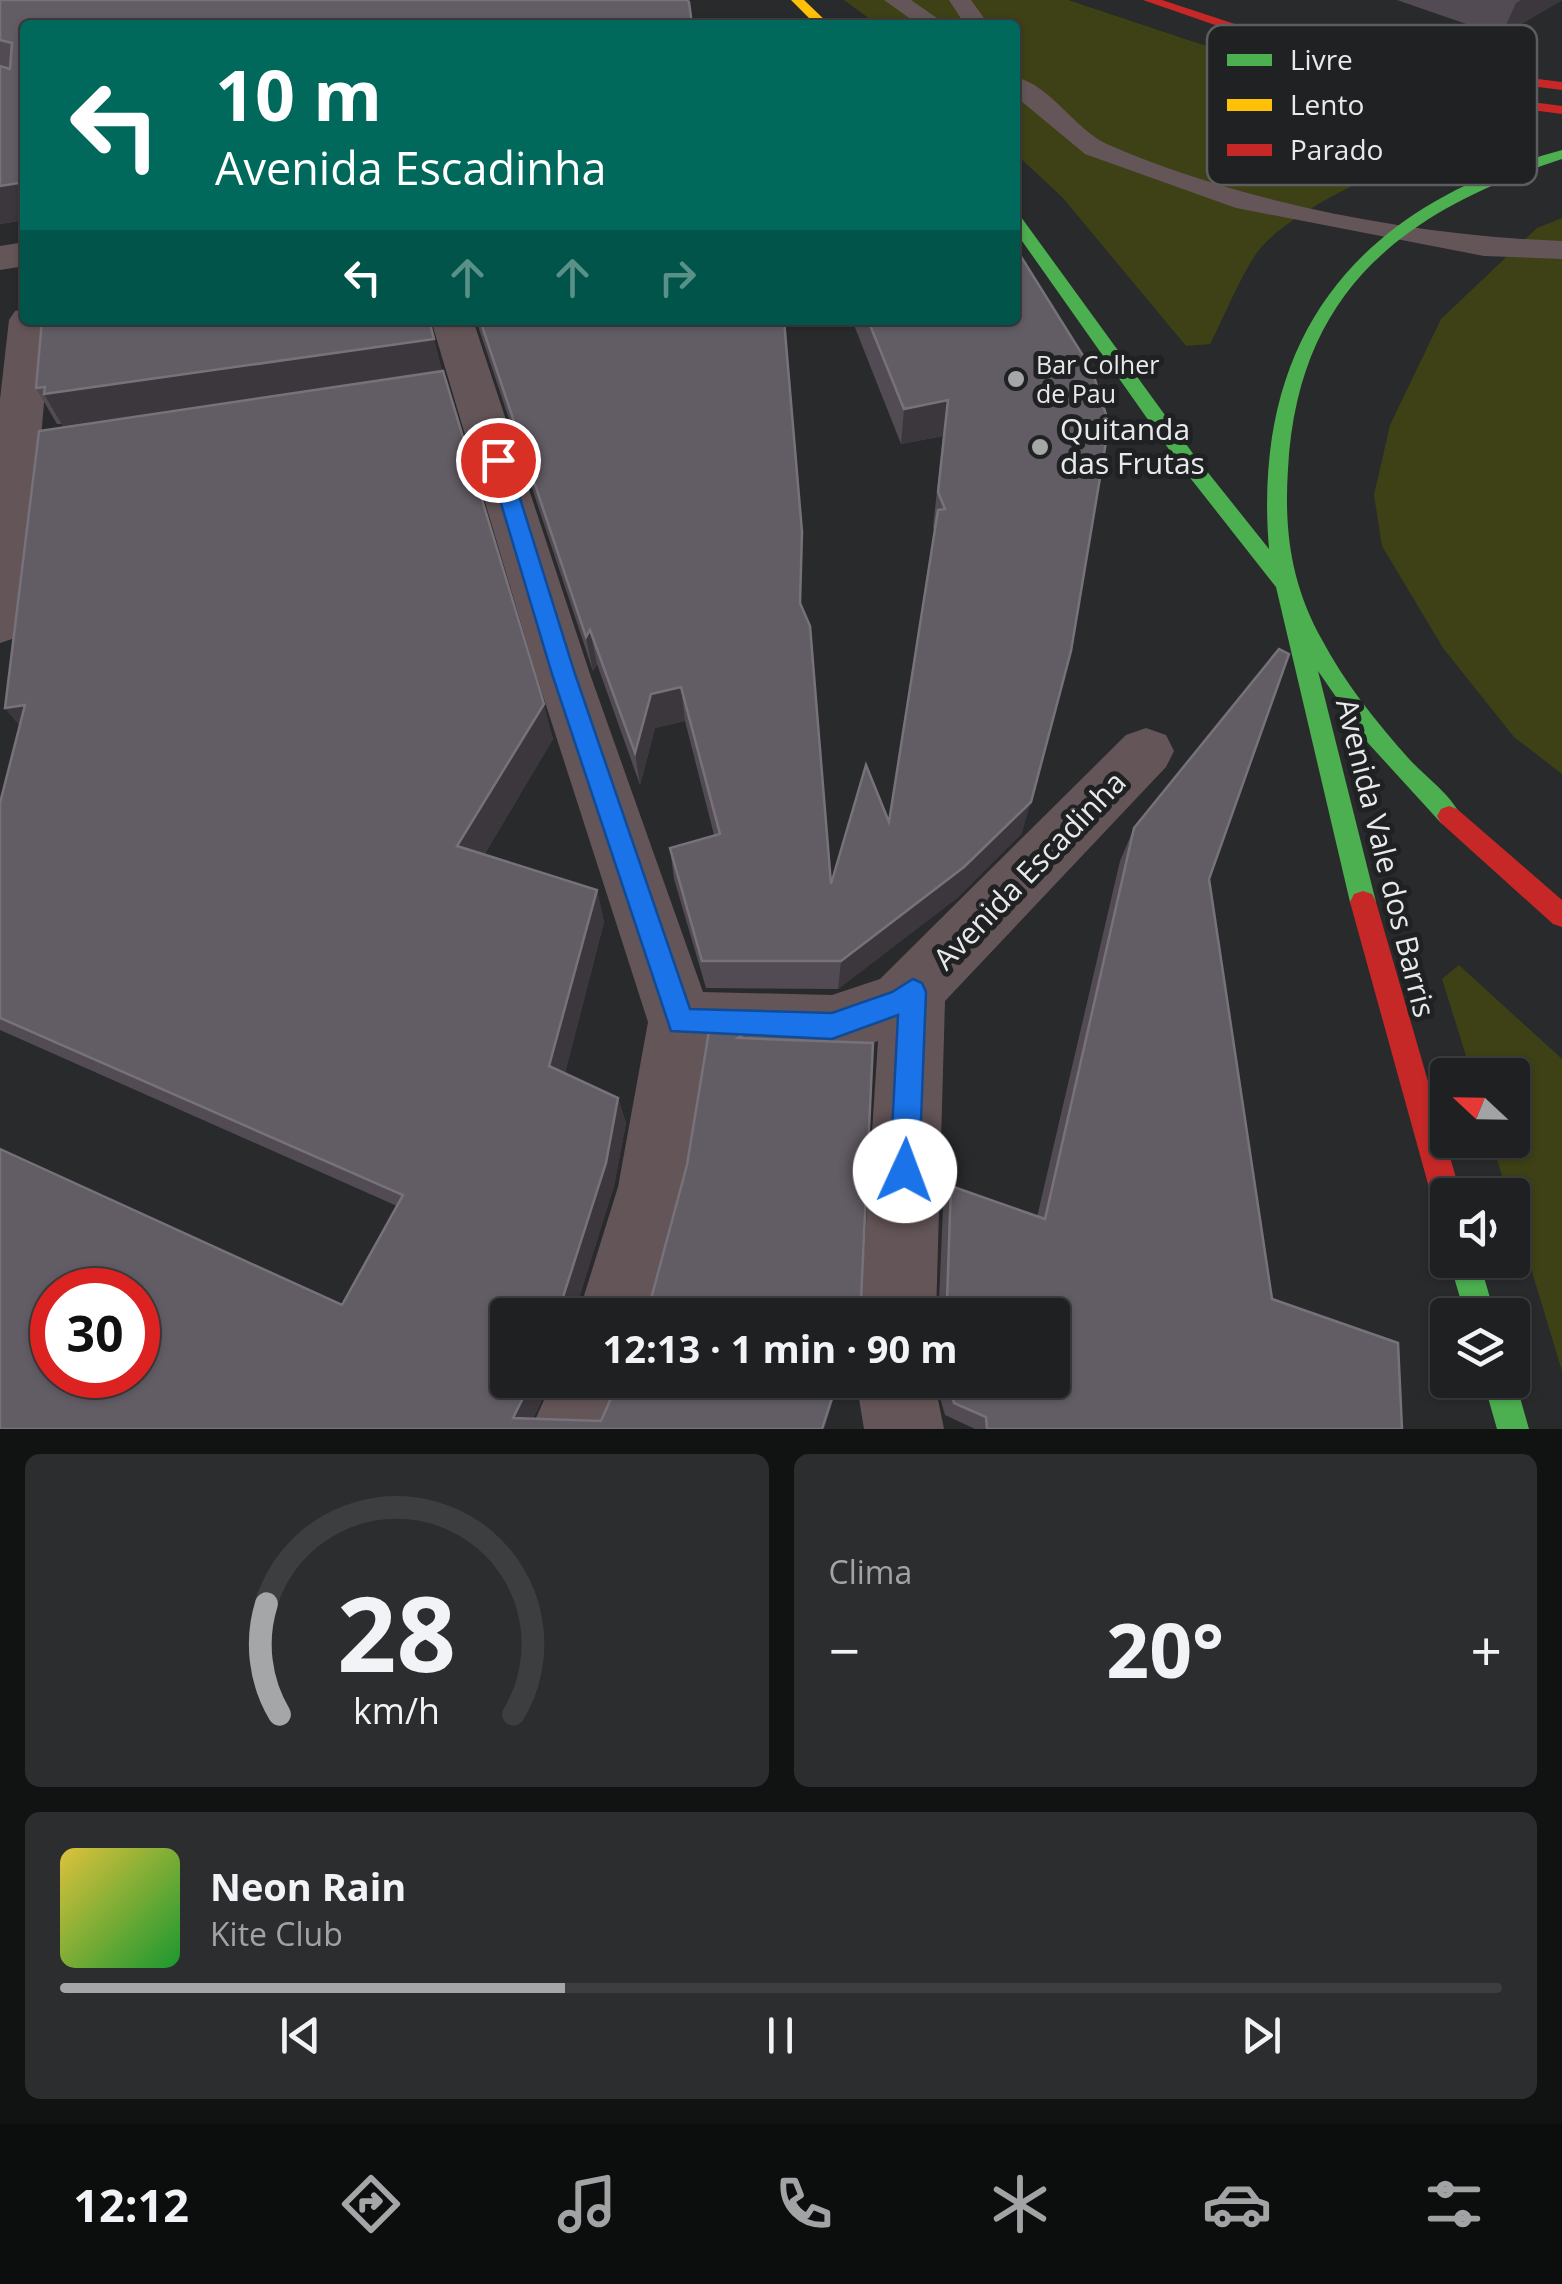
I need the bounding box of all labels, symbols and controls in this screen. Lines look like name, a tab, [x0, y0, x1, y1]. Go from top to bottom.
legend	[1207, 25, 1537, 185]
text: Livre	[1290, 40, 1353, 78]
text: 10 m	[215, 46, 382, 142]
icon: left	[50, 60, 180, 190]
text: Lento	[1290, 85, 1364, 123]
text: Parado	[1290, 130, 1383, 168]
text: Avenida Escadinha	[215, 137, 607, 198]
icon: left	[335, 250, 390, 305]
icon: ahead	[440, 250, 495, 305]
icon: ahead	[545, 250, 600, 305]
icon: right	[650, 250, 705, 305]
place label: Bar Colher de Pau	[1036, 347, 1159, 410]
marker: Bar Colher de Pau	[1005, 368, 1027, 390]
place label: Quitanda das Frutas	[1060, 408, 1205, 483]
pin	[456, 418, 541, 503]
icon: arrive	[471, 433, 526, 488]
marker: Quitanda das Frutas	[1029, 436, 1051, 458]
street label: Avenida Vale dos Barris	[1327, 694, 1446, 1021]
street label: Avenida Escadinha	[924, 762, 1134, 978]
north arrow	[1430, 1058, 1530, 1158]
map controls	[1430, 1058, 1530, 1398]
position arrow	[853, 1119, 957, 1223]
button: sound	[1430, 1178, 1530, 1278]
speed limit sign: 30	[30, 1268, 160, 1398]
button: layers	[1430, 1298, 1530, 1398]
text: 12:13 · 1 min · 90 m	[602, 1322, 958, 1374]
text: Clima	[829, 1550, 912, 1593]
text: 28	[337, 1561, 456, 1702]
text: 20°	[1106, 1598, 1224, 1700]
text: −	[829, 1612, 860, 1687]
text: +	[1471, 1612, 1502, 1687]
text: km/h	[353, 1686, 440, 1734]
text: Neon Rain	[210, 1860, 406, 1912]
text: Kite Club	[210, 1912, 343, 1955]
icon: previous	[273, 2008, 328, 2063]
icon: pause	[753, 2008, 808, 2063]
icon: next	[1234, 2008, 1289, 2063]
icon: directions	[336, 2169, 406, 2239]
icon: music	[552, 2169, 622, 2239]
icon: phone	[769, 2169, 839, 2239]
icon: climate	[985, 2169, 1055, 2239]
icon: car	[1202, 2169, 1272, 2239]
icon: filters	[1419, 2169, 1489, 2239]
text: 12:12	[73, 2174, 189, 2235]

